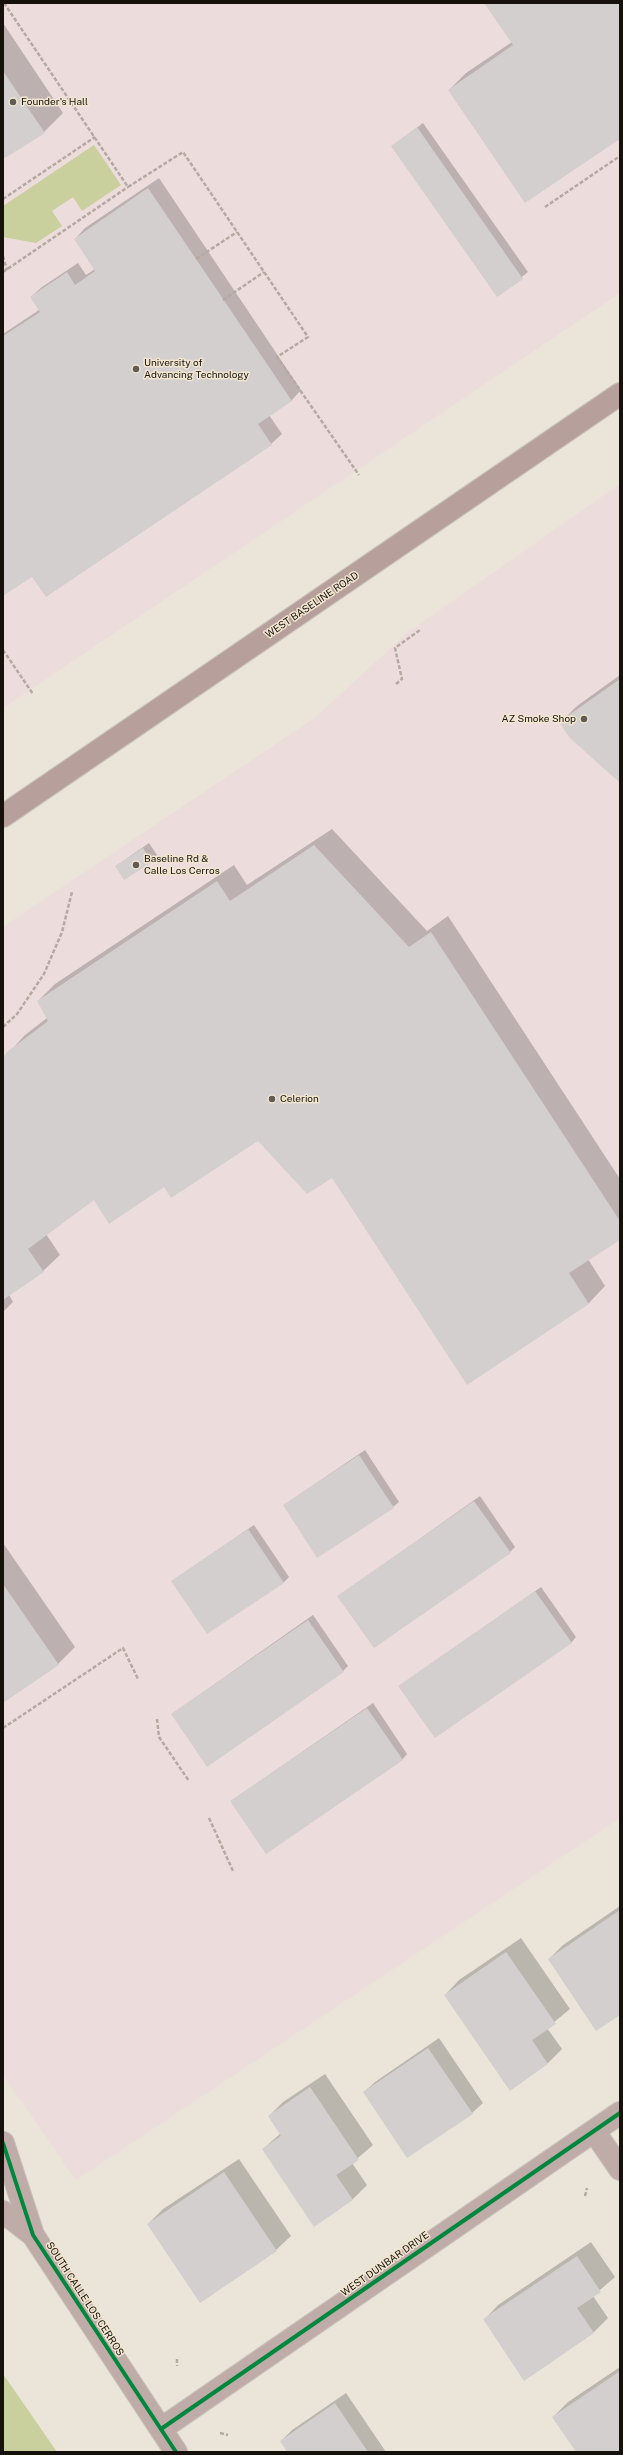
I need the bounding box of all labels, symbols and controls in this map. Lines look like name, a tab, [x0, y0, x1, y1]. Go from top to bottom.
place label: Founder's Hall	[21, 96, 88, 108]
marker: Founder's Hall	[8, 97, 18, 107]
place label: University of Advancing Technology	[144, 357, 249, 380]
marker: University of Advancing Technology	[131, 364, 141, 374]
street label: WEST BASELINE ROAD	[263, 569, 361, 641]
place label: AZ Smoke Shop	[501, 713, 576, 725]
marker: AZ Smoke Shop	[579, 714, 589, 724]
place label: Baseline Rd & Calle Los Cerros	[144, 853, 220, 876]
marker: Baseline Rd & Calle Los Cerros	[131, 860, 141, 870]
place label: Celerion	[280, 1093, 319, 1105]
marker: Celerion	[267, 1094, 277, 1104]
street label: WEST DUNBAR DRIVE	[339, 2229, 431, 2299]
street label: SOUTH CALLE LOS CERROS	[44, 2240, 126, 2358]

